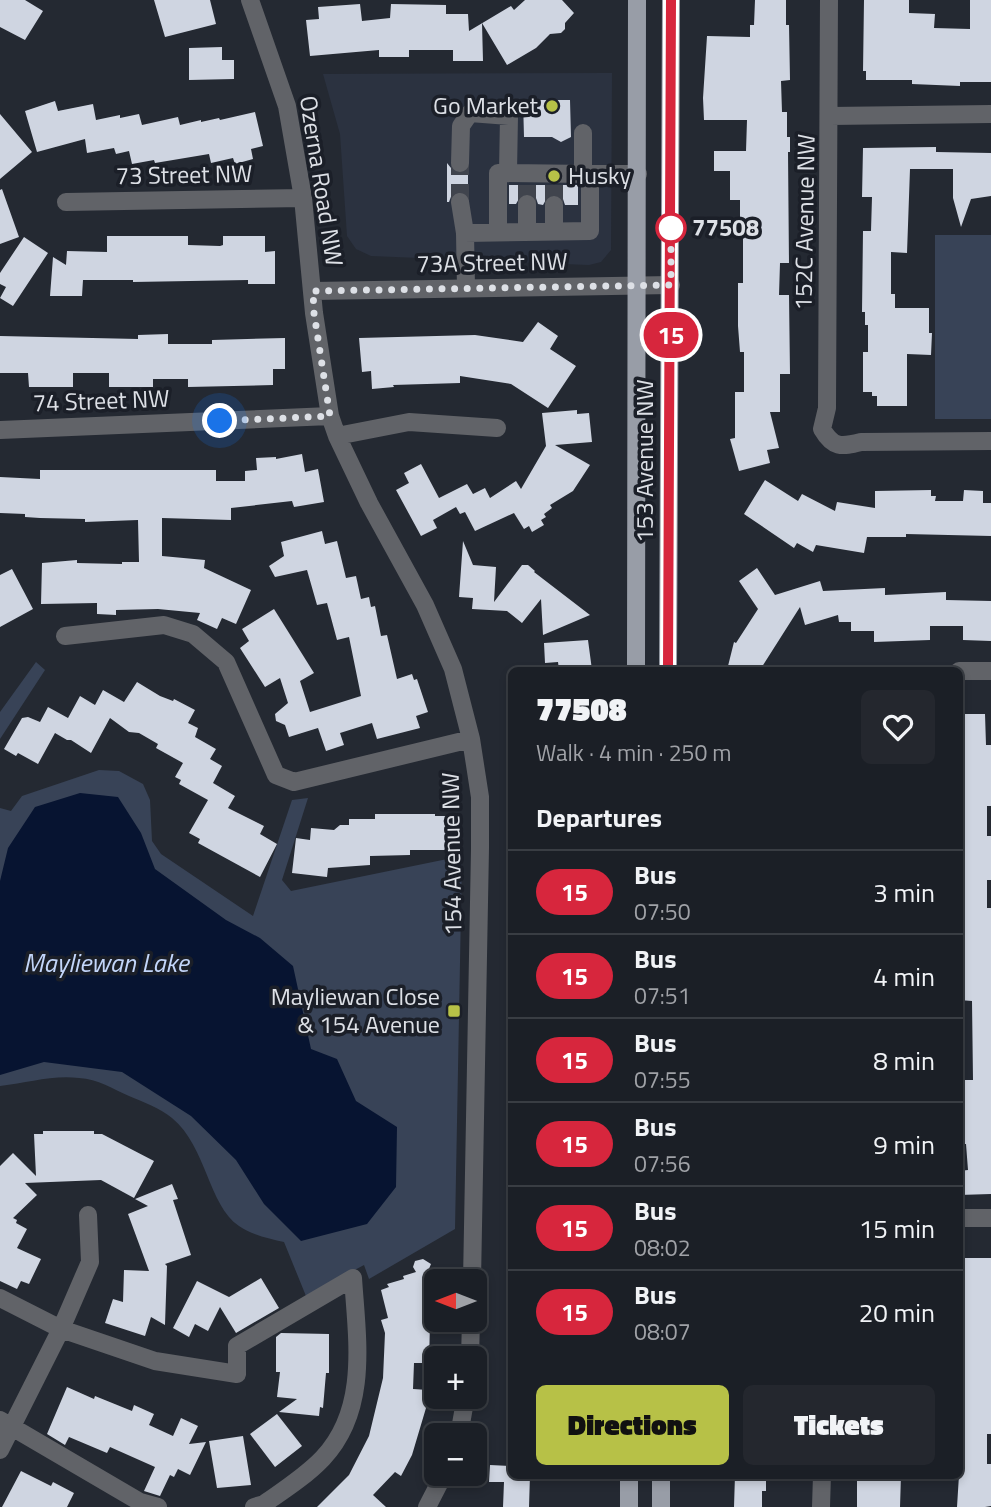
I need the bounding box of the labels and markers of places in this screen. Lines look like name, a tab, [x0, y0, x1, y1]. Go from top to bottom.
place label: Go Market	[433, 87, 539, 123]
marker: Go Market	[544, 98, 560, 114]
place label: Husky	[568, 157, 632, 193]
marker: Husky	[546, 168, 562, 184]
place label: 77508	[692, 209, 759, 245]
marker: 77508	[656, 213, 686, 243]
place label: Mayliewan Close & 154 Avenue	[271, 978, 440, 1042]
marker: Mayliewan Close & 154 Avenue	[446, 1003, 462, 1019]

